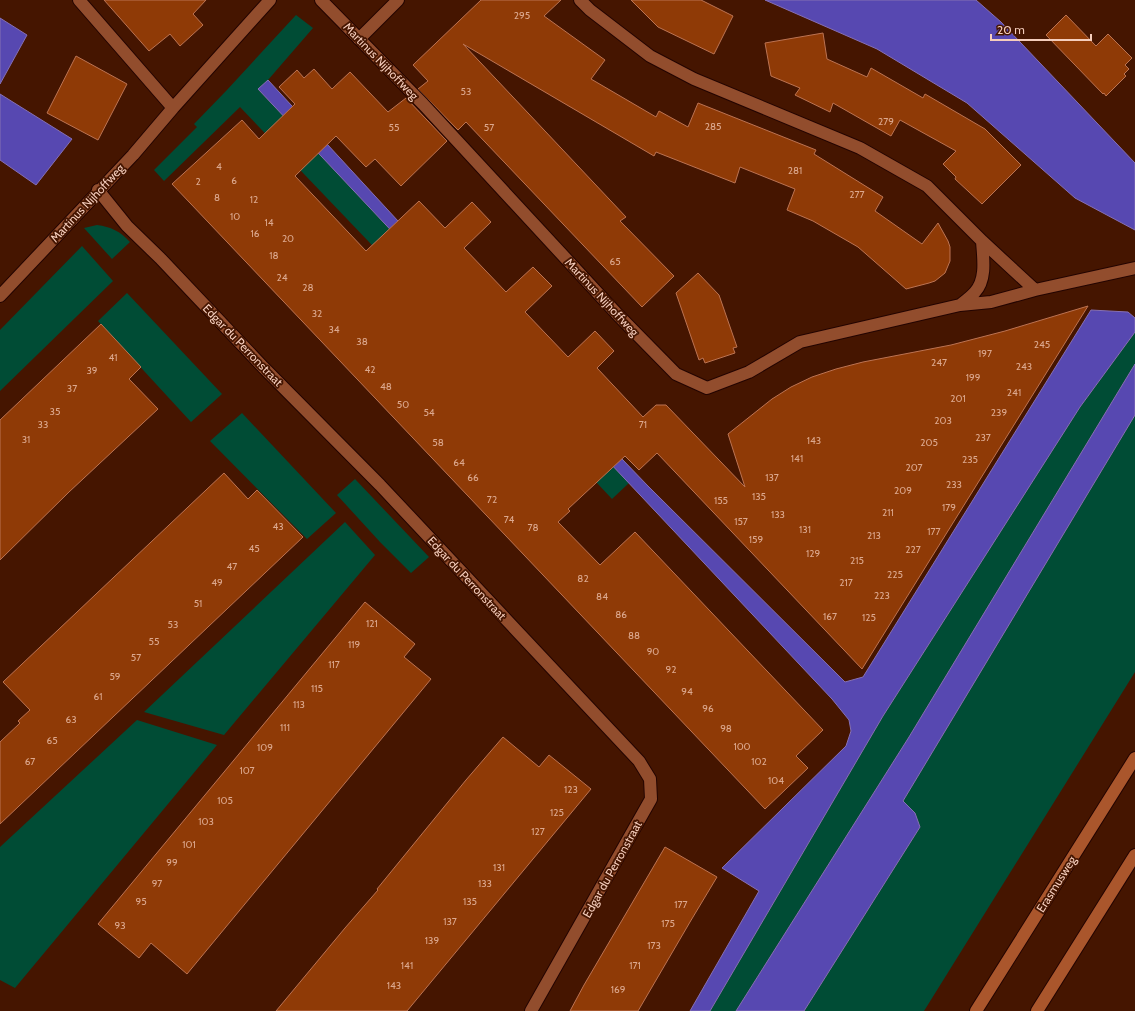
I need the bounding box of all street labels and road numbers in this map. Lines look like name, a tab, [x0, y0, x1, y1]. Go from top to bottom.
street label: Martinus Nijhoffweg	[340, 19, 422, 104]
street label: Martinus Nijhoffweg	[47, 160, 128, 245]
street label: Martinus Nijhoffweg	[562, 255, 643, 340]
street label: Edgar du Perronstraat	[200, 301, 286, 389]
street label: Edgar du Perronstraat	[424, 533, 510, 623]
street label: Edgar du Perronstraat	[579, 818, 645, 920]
street label: Erasmusweg	[1033, 852, 1080, 915]

